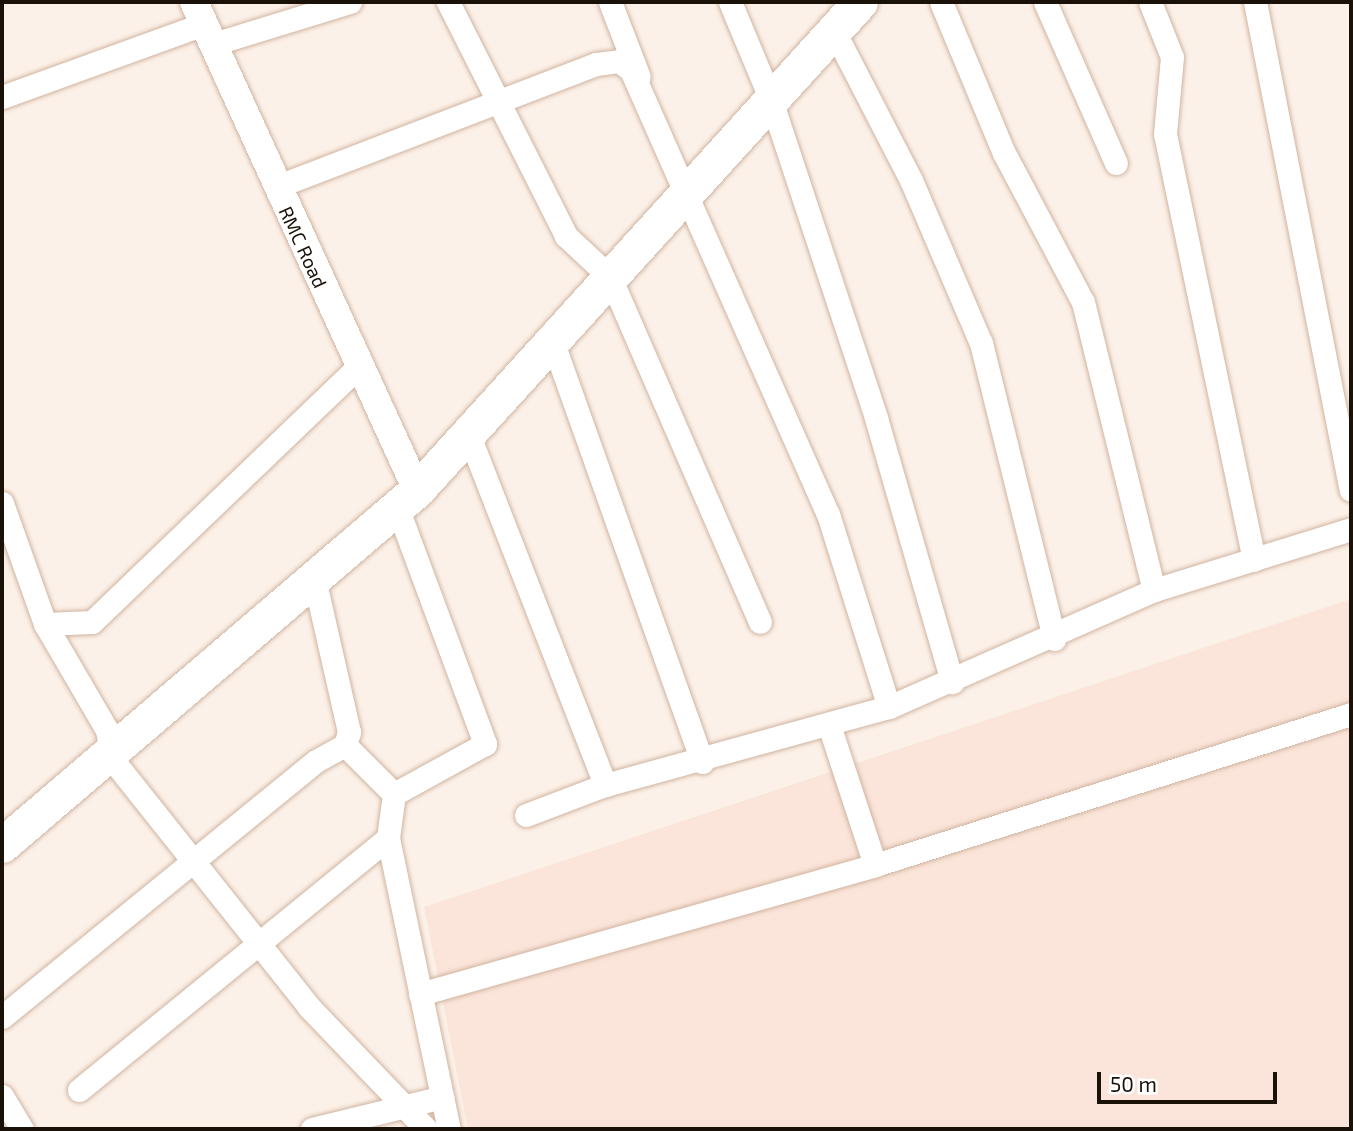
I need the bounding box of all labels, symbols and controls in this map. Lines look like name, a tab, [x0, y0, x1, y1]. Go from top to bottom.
street label: RMC Road	[274, 203, 332, 291]
scale bar	[1101, 1058, 1281, 1102]
text: 50 m	[1110, 1071, 1157, 1096]

